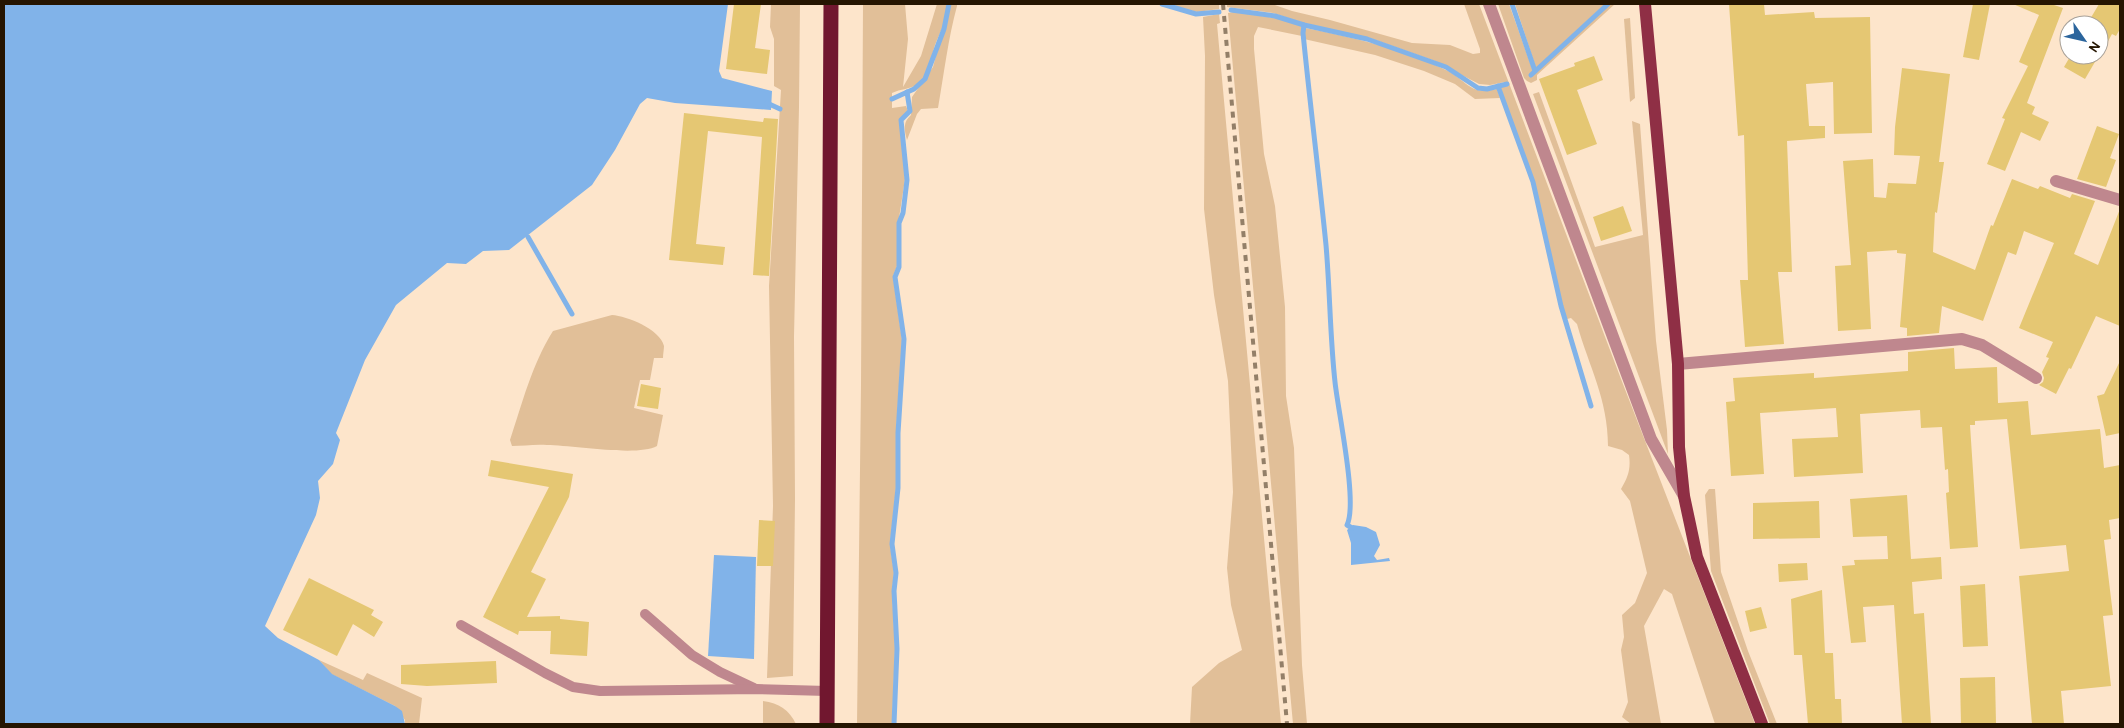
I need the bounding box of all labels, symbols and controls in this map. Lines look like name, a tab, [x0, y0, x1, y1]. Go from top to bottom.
north arrow	[2059, 15, 2109, 65]
text: N	[2085, 38, 2104, 56]

